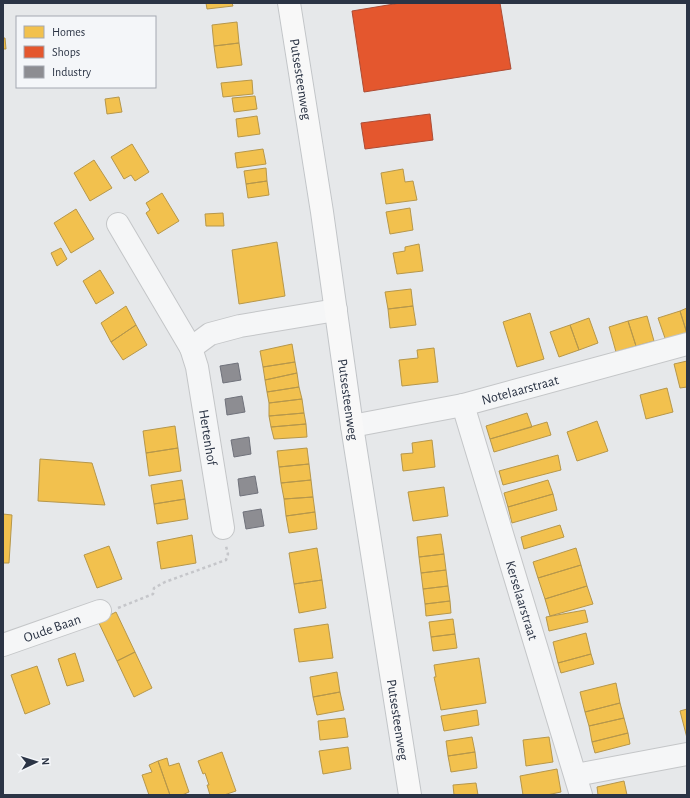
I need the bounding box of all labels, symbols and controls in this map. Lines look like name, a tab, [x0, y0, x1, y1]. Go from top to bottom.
legend	[16, 16, 156, 88]
text: Homes	[52, 26, 85, 38]
street label: Putsesteenweg	[287, 38, 313, 121]
text: Shops	[52, 46, 80, 58]
text: Industry	[52, 66, 91, 79]
street label: Putsesteenweg	[335, 358, 360, 442]
street label: Notelaarstraat	[480, 373, 561, 408]
street label: Hertenhof	[196, 408, 219, 467]
street label: Kerselaarstraat	[503, 559, 540, 642]
street label: Oude Baan	[22, 612, 83, 645]
street label: Putsesteenweg	[384, 678, 410, 762]
north arrow	[16, 742, 56, 782]
text: N	[40, 757, 51, 766]

